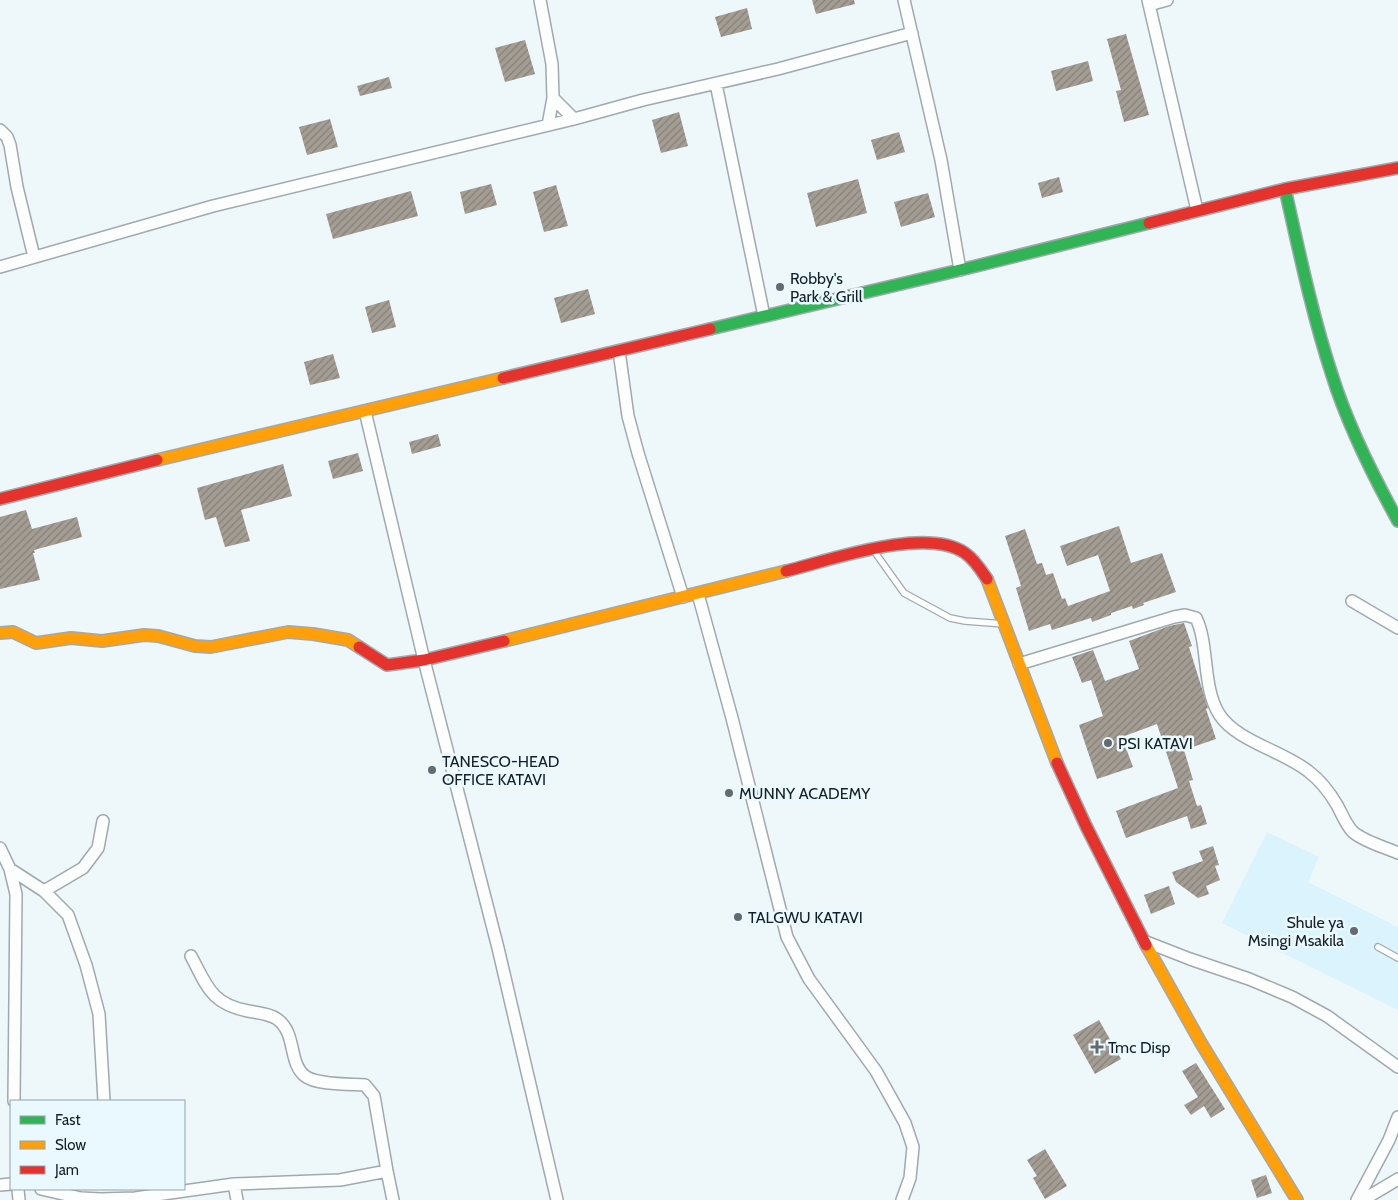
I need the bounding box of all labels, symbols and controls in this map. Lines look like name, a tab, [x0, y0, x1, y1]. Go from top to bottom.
place label: Robby's Park & Grill	[790, 269, 863, 306]
marker: Robby's Park & Grill	[774, 281, 786, 293]
place label: PSI KATAVI	[1118, 734, 1193, 753]
marker: PSI KATAVI	[1102, 737, 1114, 749]
place label: TANESCO-HEAD OFFICE KATAVI	[442, 752, 559, 789]
marker: TANESCO-HEAD OFFICE KATAVI	[426, 764, 438, 776]
place label: MUNNY ACADEMY	[739, 784, 871, 803]
marker: MUNNY ACADEMY	[723, 787, 735, 799]
place label: TALGWU KATAVI	[748, 908, 863, 927]
marker: TALGWU KATAVI	[732, 911, 744, 923]
place label: Shule ya Msingi Msakila	[1248, 913, 1344, 950]
marker: Shule ya Msingi Msakila	[1348, 925, 1360, 937]
place label: Tmc Disp	[1108, 1038, 1171, 1057]
marker: Tmc Disp	[1090, 1040, 1104, 1054]
legend	[10, 1100, 185, 1190]
text: Fast	[55, 1111, 80, 1129]
text: Slow	[55, 1136, 86, 1154]
text: Jam	[54, 1161, 79, 1179]

